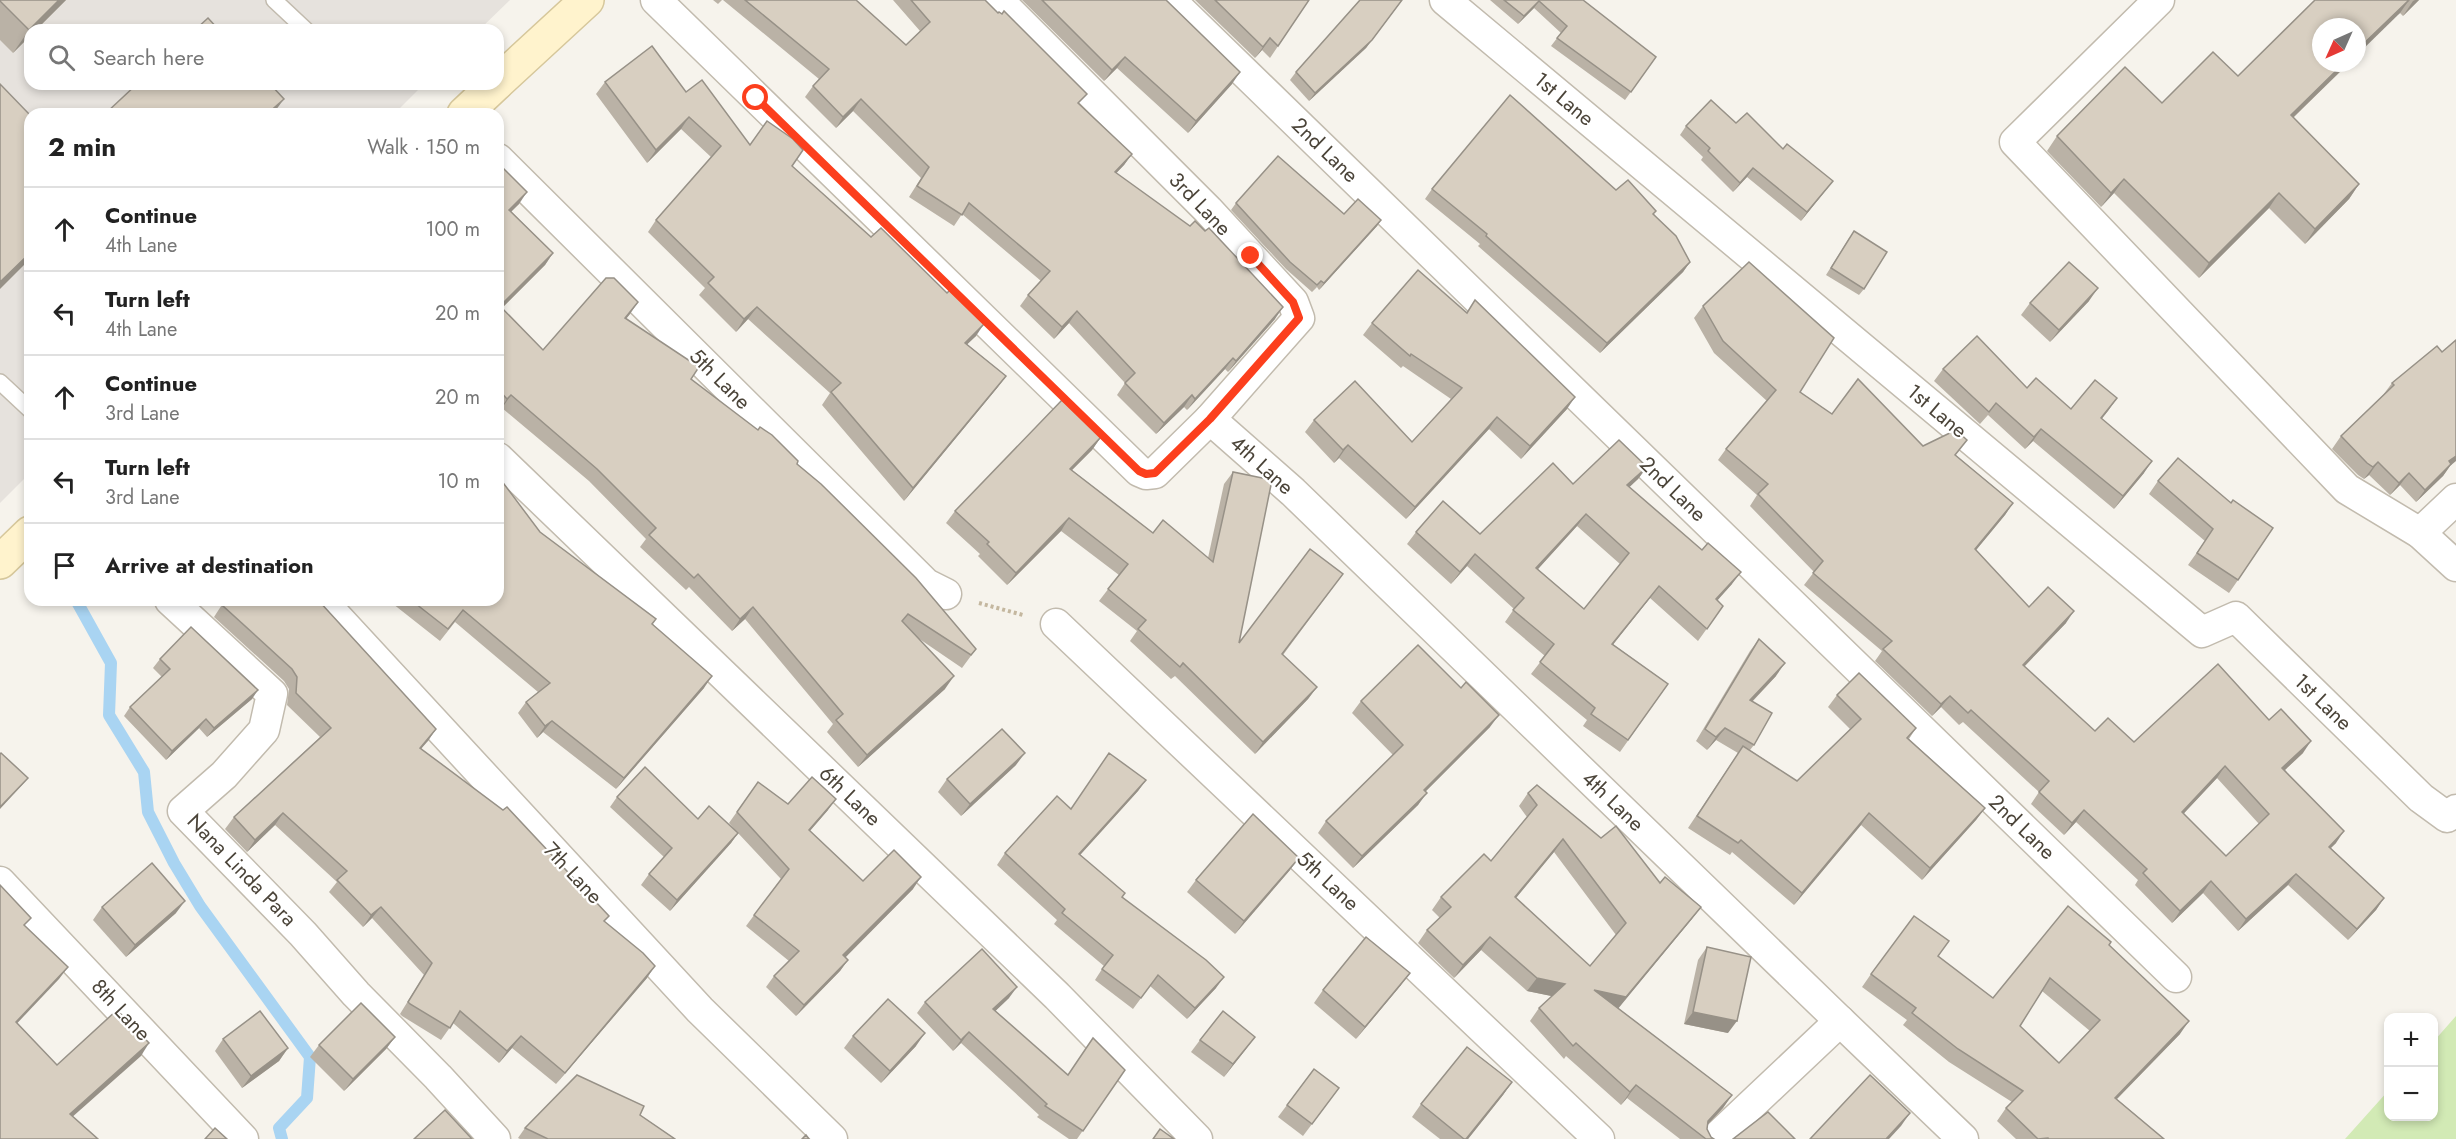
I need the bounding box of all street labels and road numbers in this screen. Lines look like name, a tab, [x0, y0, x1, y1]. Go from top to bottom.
street label: 1st Lane	[1527, 65, 1601, 133]
street label: 2nd Lane	[1285, 111, 1365, 190]
street label: 3rd Lane	[1162, 165, 1238, 243]
street label: 5th Lane	[683, 342, 757, 416]
street label: 1st Lane	[1900, 377, 1974, 445]
street label: 4th Lane	[1224, 428, 1300, 502]
street label: 2nd Lane	[1633, 450, 1713, 529]
street label: 1st Lane	[2287, 667, 2359, 737]
street label: 6th Lane	[812, 759, 888, 833]
street label: 4th Lane	[1575, 764, 1651, 838]
street label: 2nd Lane	[1982, 788, 2062, 867]
street label: Nana Linda Para	[180, 807, 304, 933]
street label: 7th Lane	[537, 835, 610, 911]
street label: 5th Lane	[1290, 844, 1366, 918]
street label: 8th Lane	[84, 972, 158, 1048]

